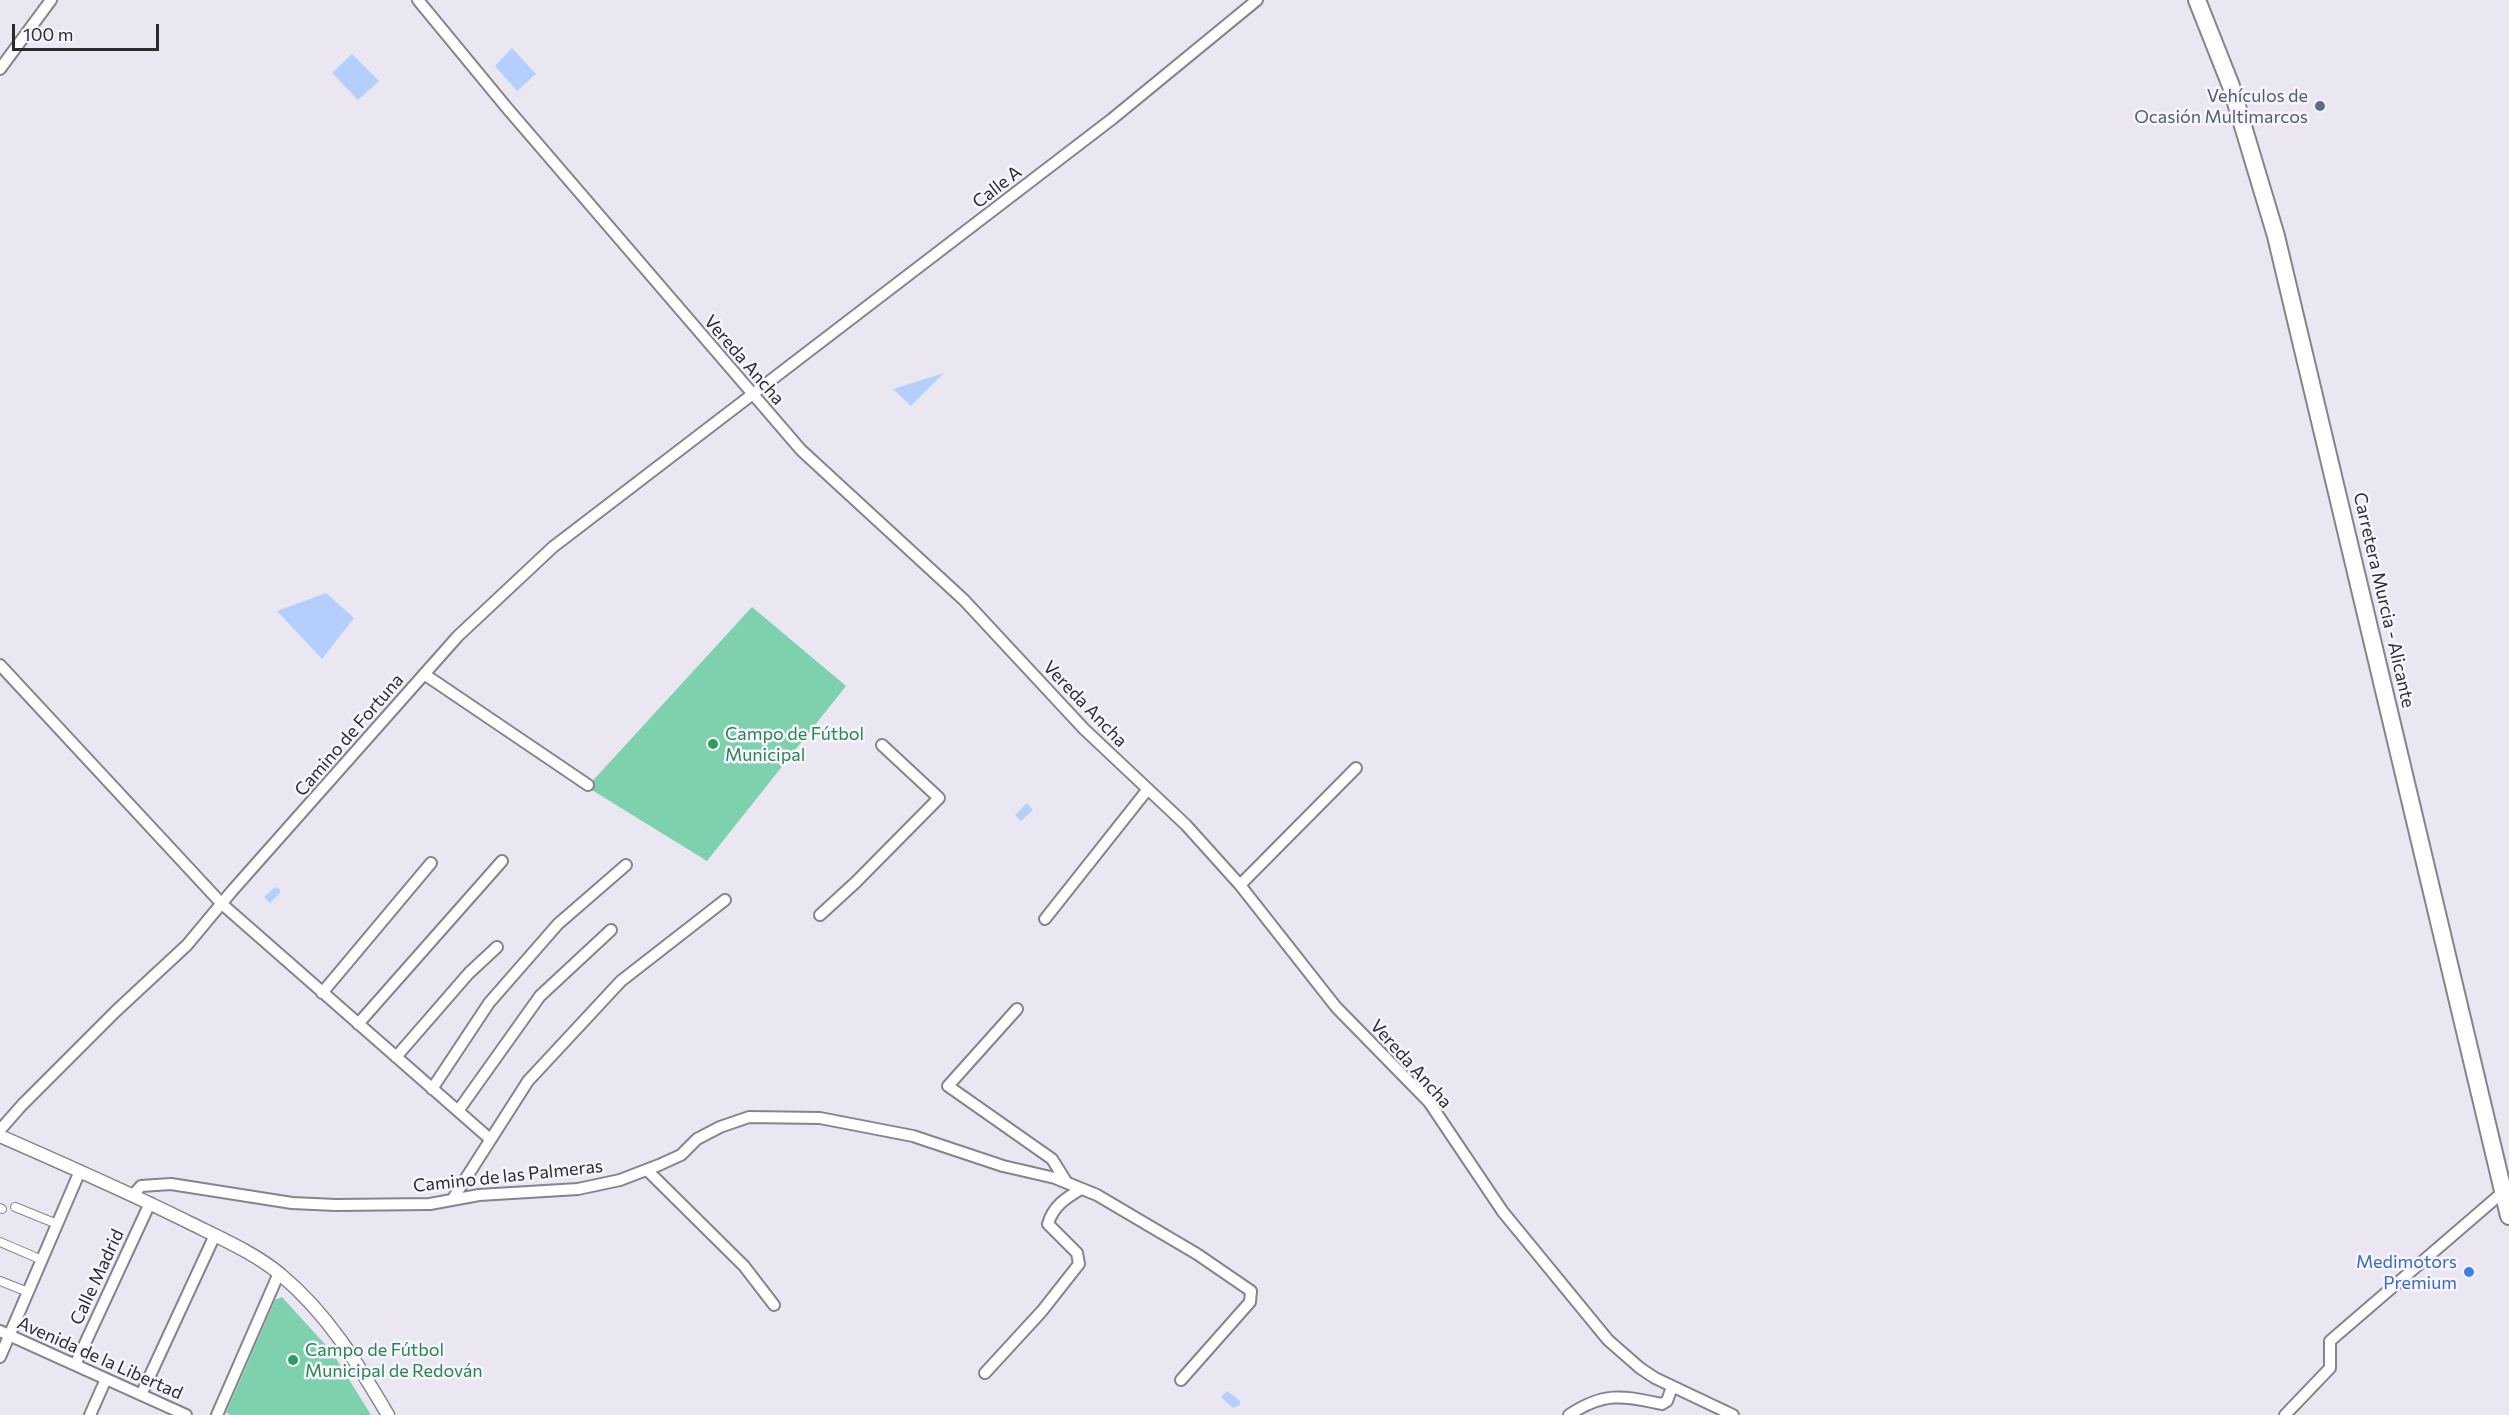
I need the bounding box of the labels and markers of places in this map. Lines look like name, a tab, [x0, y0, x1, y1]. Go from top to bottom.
place label: Vehículos de Ocasión Multimarcos	[2134, 85, 2308, 128]
marker: Vehículos de Ocasión Multimarcos	[2313, 99, 2327, 113]
place label: Campo de Fútbol Municipal	[725, 723, 864, 766]
marker: Campo de Fútbol Municipal	[706, 737, 720, 751]
place label: Medimotors Premium	[2356, 1251, 2457, 1294]
marker: Medimotors Premium	[2462, 1265, 2476, 1279]
place label: Campo de Fútbol Municipal de Redován	[305, 1339, 483, 1382]
marker: Campo de Fútbol Municipal de Redován	[286, 1353, 300, 1367]

